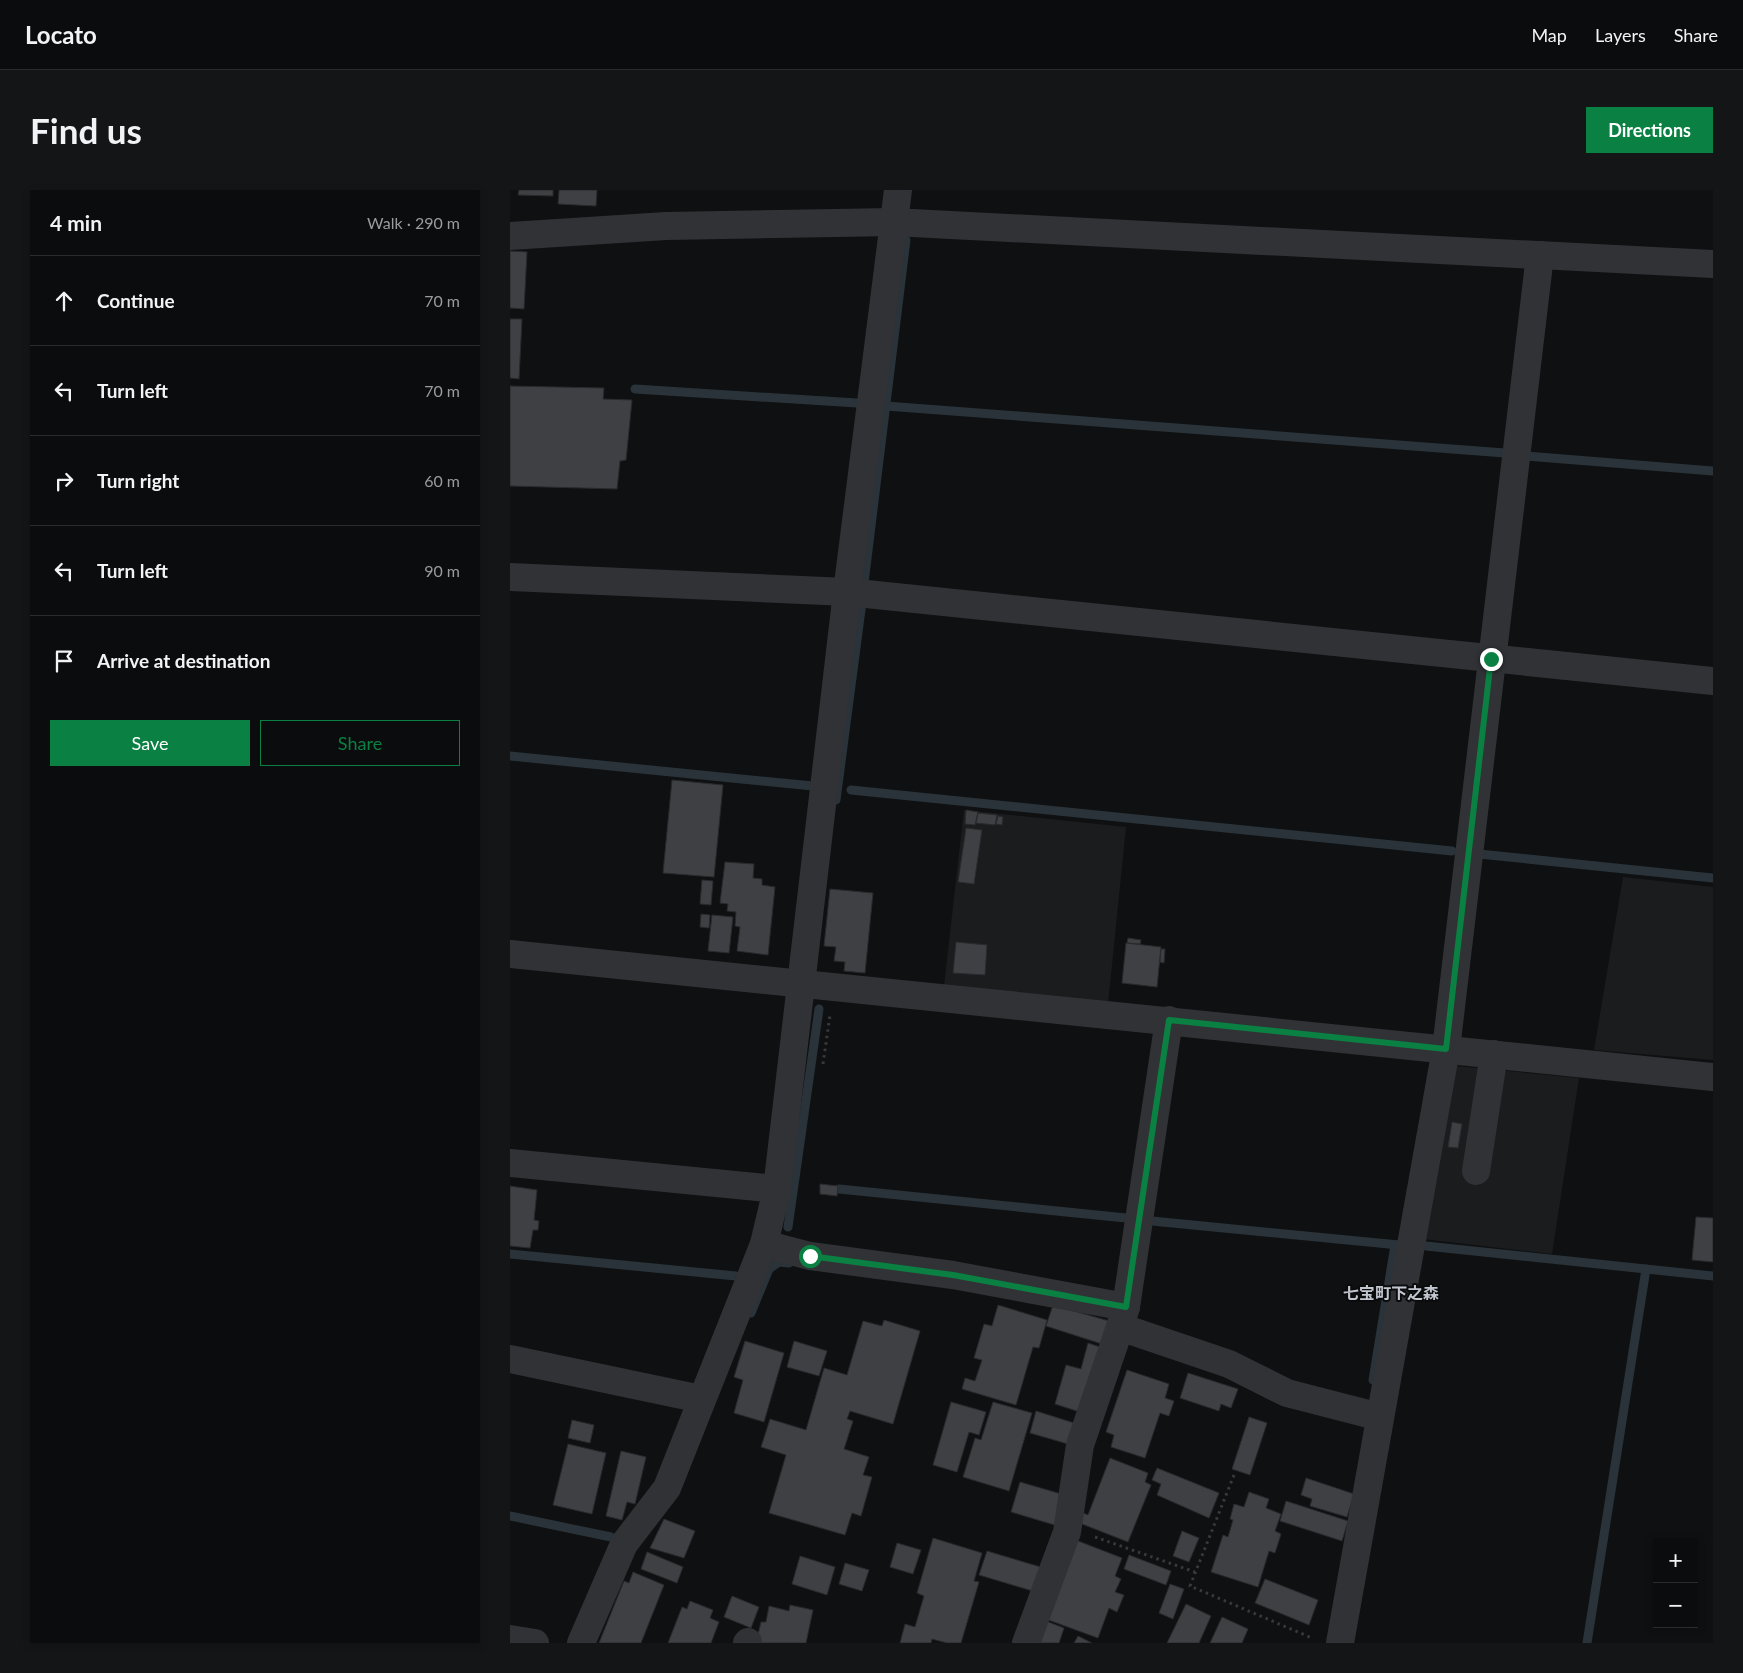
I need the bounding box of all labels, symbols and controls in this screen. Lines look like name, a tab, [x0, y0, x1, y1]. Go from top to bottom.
text: Locato	[25, 20, 97, 49]
text: Map	[1531, 24, 1567, 46]
text: Layers	[1595, 24, 1646, 46]
text: Share	[1674, 24, 1718, 46]
button: Directions	[1586, 107, 1713, 153]
text: Find us	[30, 109, 142, 151]
text: 4 min	[50, 210, 102, 235]
text: Walk · 290 m	[367, 213, 460, 232]
icon: ahead	[50, 287, 78, 315]
text: Continue	[97, 289, 175, 312]
text: 70 m	[424, 291, 460, 310]
icon: left	[50, 377, 78, 405]
text: Turn left	[97, 379, 168, 402]
text: 70 m	[424, 381, 460, 400]
icon: right	[50, 467, 78, 495]
text: Turn right	[97, 469, 179, 492]
text: 60 m	[424, 471, 460, 490]
icon: left	[50, 557, 78, 585]
text: Turn left	[97, 559, 168, 582]
text: 90 m	[424, 561, 460, 580]
icon: arrive	[50, 647, 78, 675]
route end	[1480, 648, 1503, 671]
text: Arrive at destination	[97, 649, 270, 672]
button: Save	[50, 720, 250, 766]
button: Share	[260, 720, 460, 766]
route start	[799, 1245, 822, 1268]
district label: 七宝町下之森	[1343, 1283, 1439, 1302]
map controls	[1653, 1538, 1698, 1628]
button: +	[1653, 1538, 1698, 1583]
button: −	[1653, 1583, 1698, 1628]

